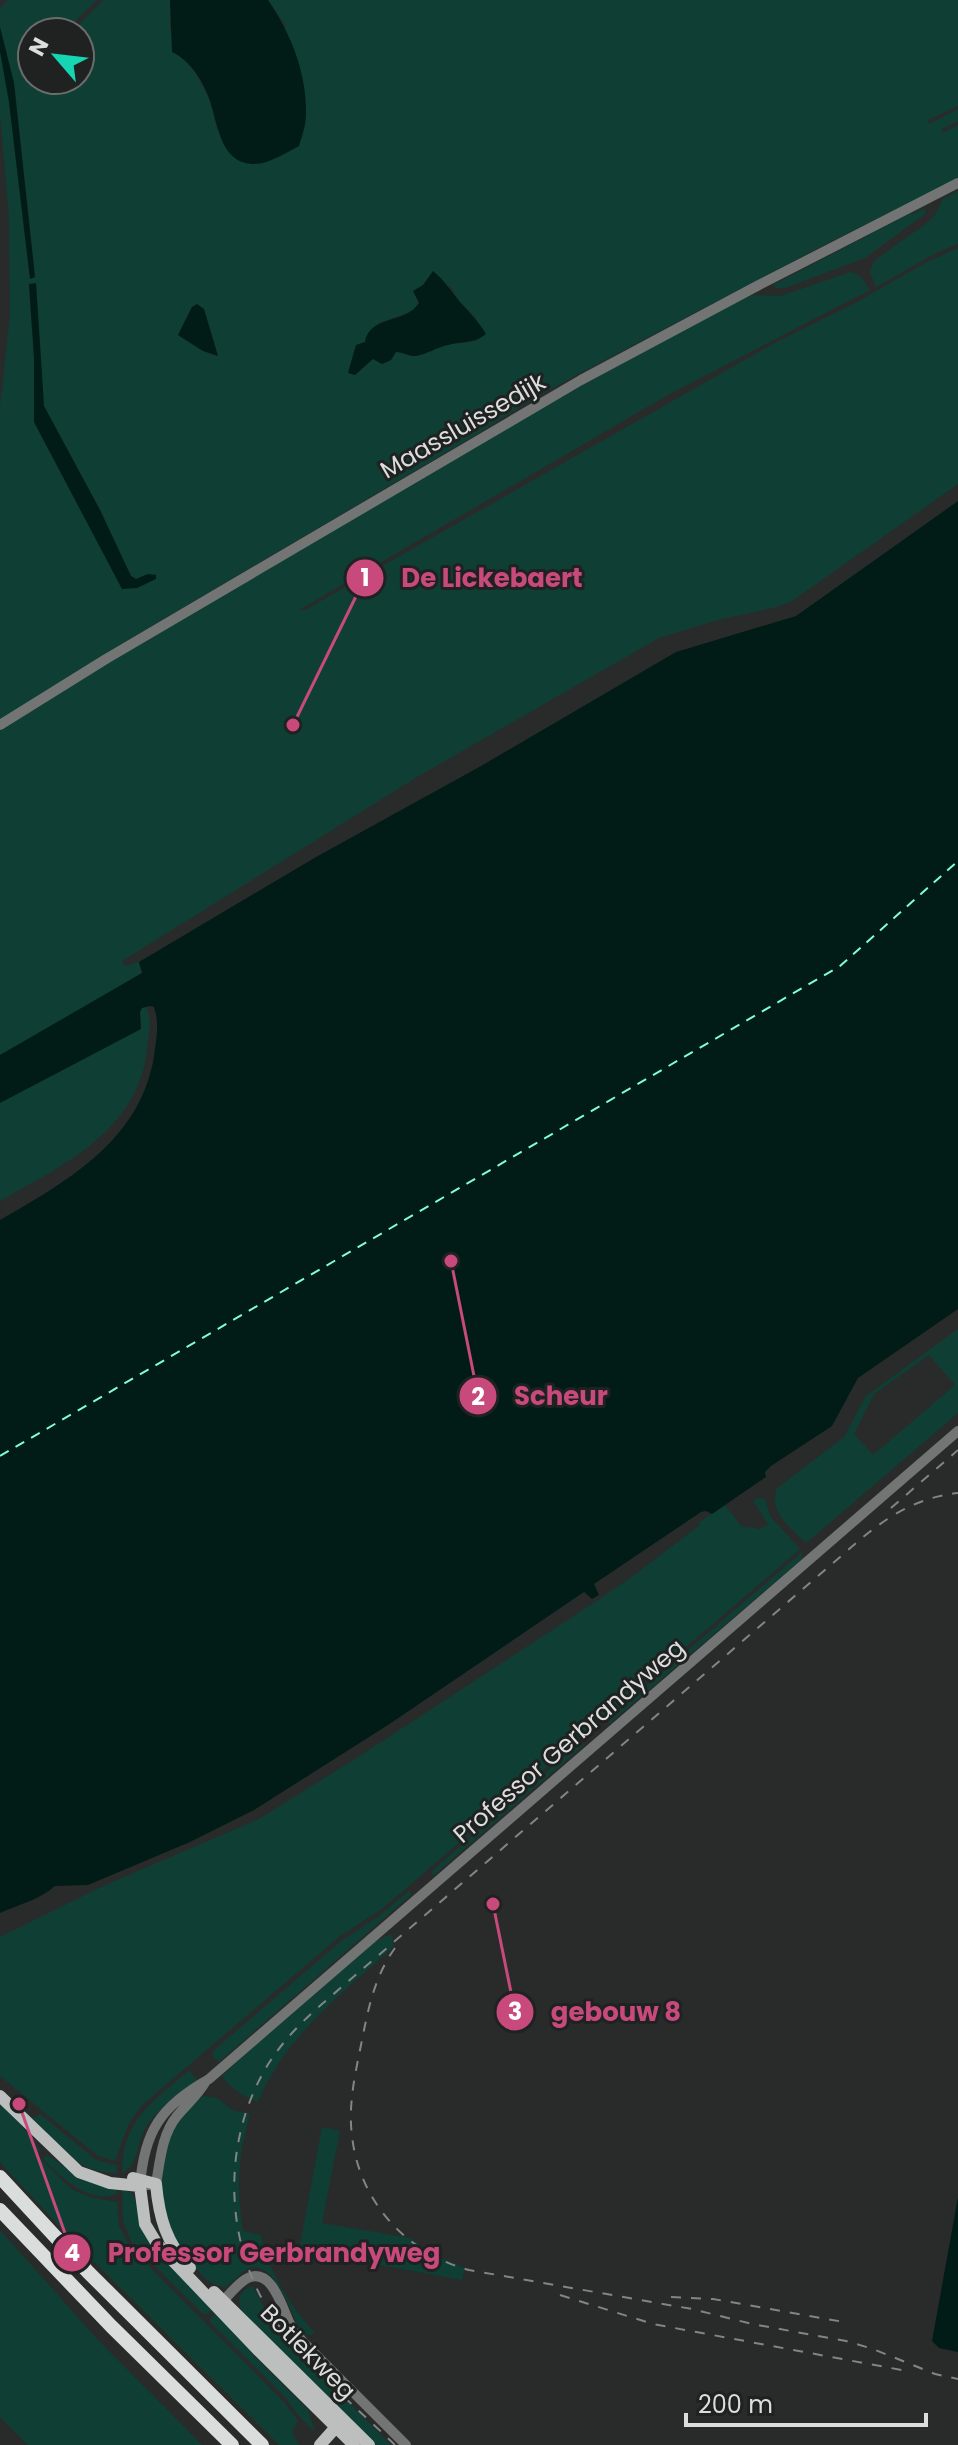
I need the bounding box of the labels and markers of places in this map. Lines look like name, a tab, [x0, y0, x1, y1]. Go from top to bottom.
callout: De Lickebaert	[345, 553, 599, 603]
callout: Scheur	[458, 1371, 624, 1421]
callout: gebouw 8	[495, 1987, 697, 2037]
callout: Professor Gerbrandyweg	[52, 2228, 457, 2278]

